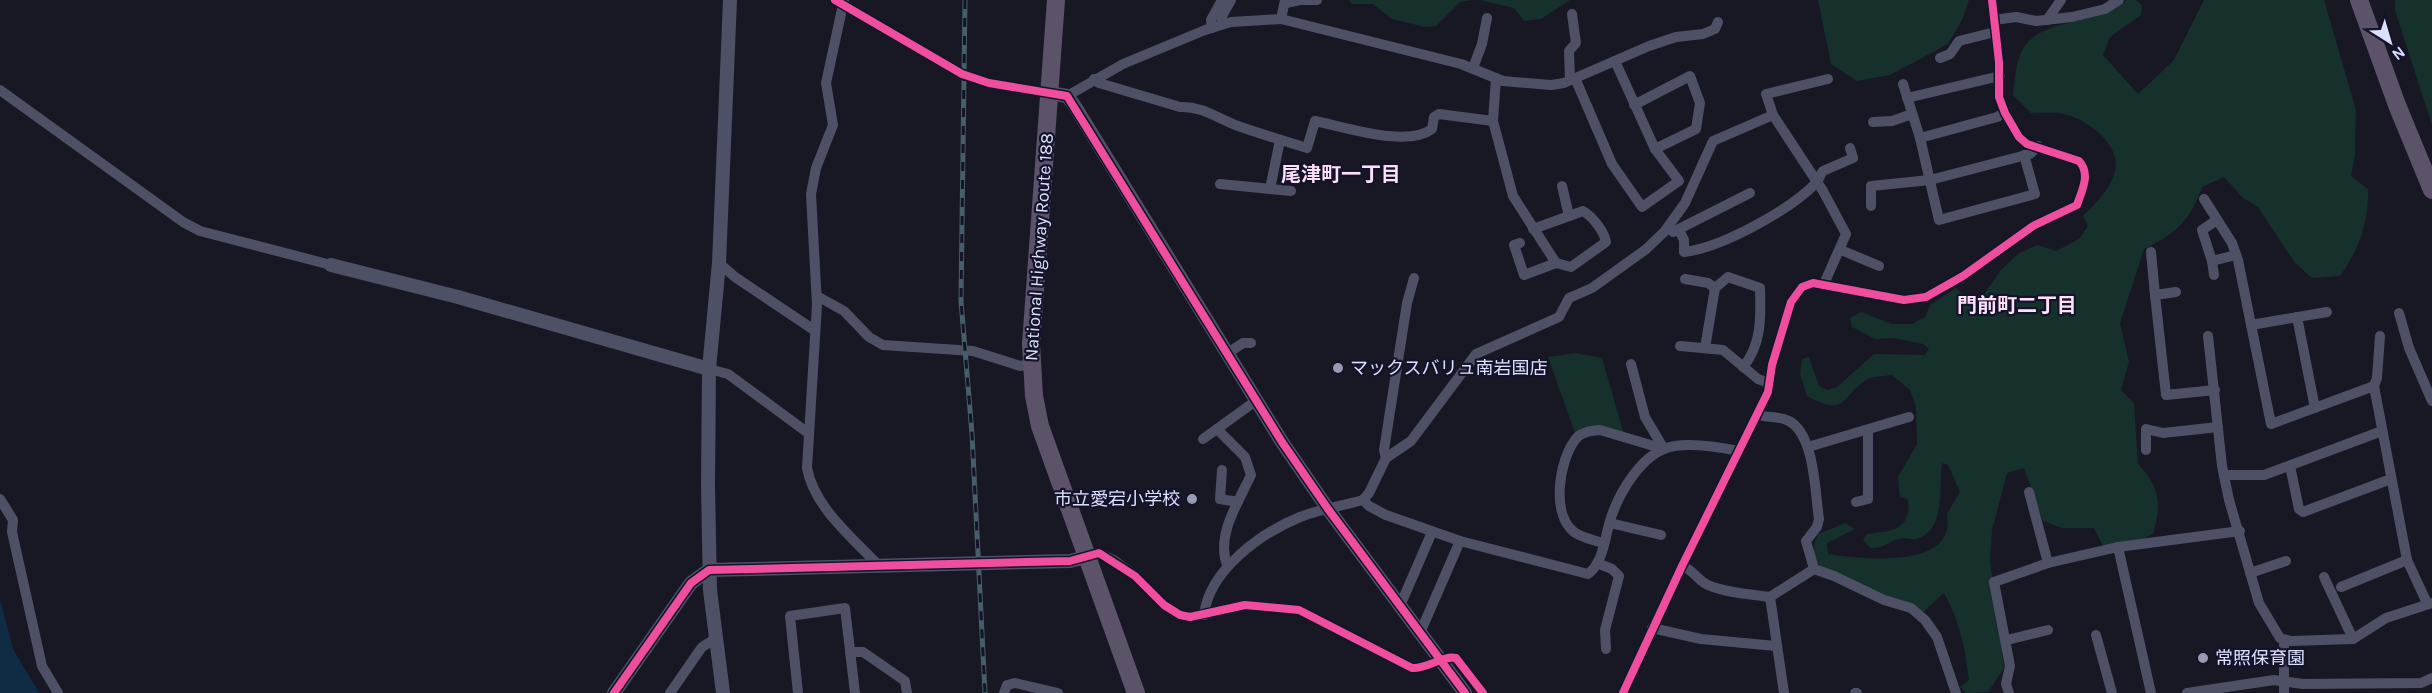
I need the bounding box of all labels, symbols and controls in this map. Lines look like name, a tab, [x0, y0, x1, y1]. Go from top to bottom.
north arrow	[2360, 12, 2420, 72]
text: N	[2388, 43, 2409, 65]
street label: National Highway Route 188	[1020, 132, 1058, 362]
district label: 尾津町一丁目	[1281, 163, 1401, 186]
district label: 門前町二丁目	[1957, 294, 2077, 317]
place label: マックスバリュ南岩国店	[1350, 357, 1547, 379]
marker: マックスバリュ南岩国店	[1331, 361, 1345, 375]
place label: 市立愛宕小学校	[1054, 488, 1180, 510]
marker: 市立愛宕小学校	[1185, 492, 1199, 506]
place label: 常照保育園	[2215, 647, 2305, 669]
marker: 常照保育園	[2196, 651, 2210, 665]

